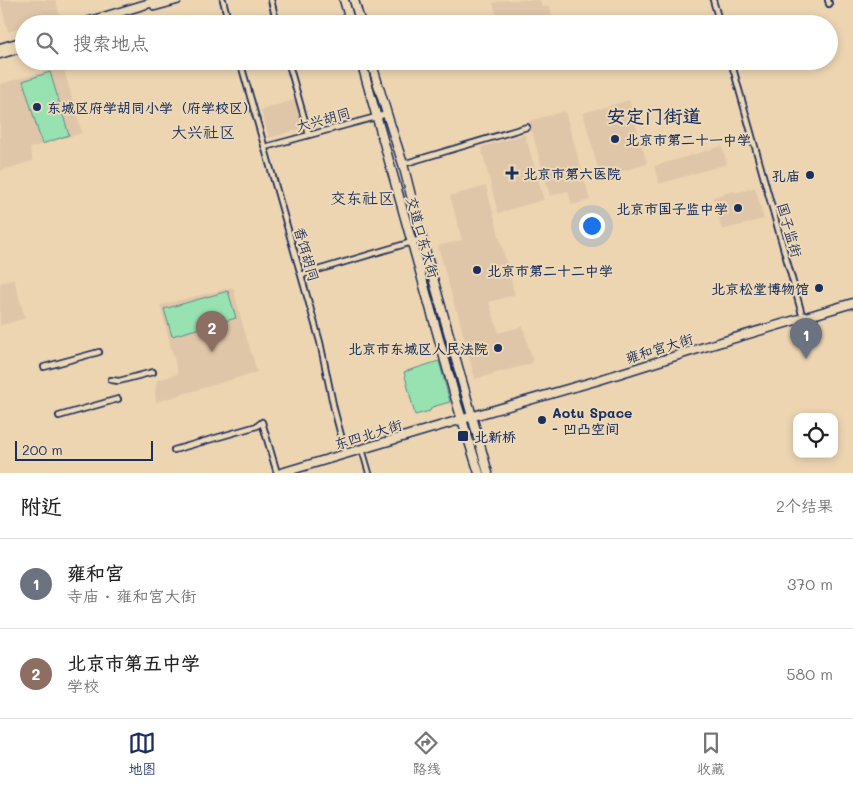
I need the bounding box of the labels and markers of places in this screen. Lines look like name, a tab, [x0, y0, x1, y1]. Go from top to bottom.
place label: 东城区府学胡同小学（府学校区）	[47, 98, 257, 117]
marker: 东城区府学胡同小学（府学校区）	[31, 101, 43, 113]
place label: 北京市第二十一中学	[625, 130, 751, 149]
marker: 北京市第二十一中学	[609, 133, 621, 145]
place label: 北京市第六医院	[523, 164, 621, 183]
marker: 北京市第六医院	[505, 166, 519, 180]
place label: 孔庙	[772, 166, 800, 185]
marker: 孔庙	[804, 169, 816, 181]
place label: 北京市国子监中学	[616, 199, 728, 218]
marker: 北京市国子监中学	[732, 202, 744, 214]
place label: 北京市第二十二中学	[487, 261, 613, 280]
marker: 北京市第二十二中学	[471, 264, 483, 276]
place label: 北京松堂博物馆	[711, 279, 809, 298]
marker: 北京松堂博物馆	[813, 282, 825, 294]
pin: 2	[196, 311, 228, 352]
pin: 1	[790, 318, 822, 359]
place label: 北京市东城区人民法院	[348, 339, 488, 358]
marker: 北京市东城区人民法院	[492, 342, 504, 354]
place label: Aotu Space - 凹凸空间	[552, 403, 632, 438]
marker: Aotu Space - 凹凸空间	[536, 414, 548, 426]
place label: 北新桥	[474, 427, 516, 446]
marker: 北新桥	[456, 429, 470, 443]

